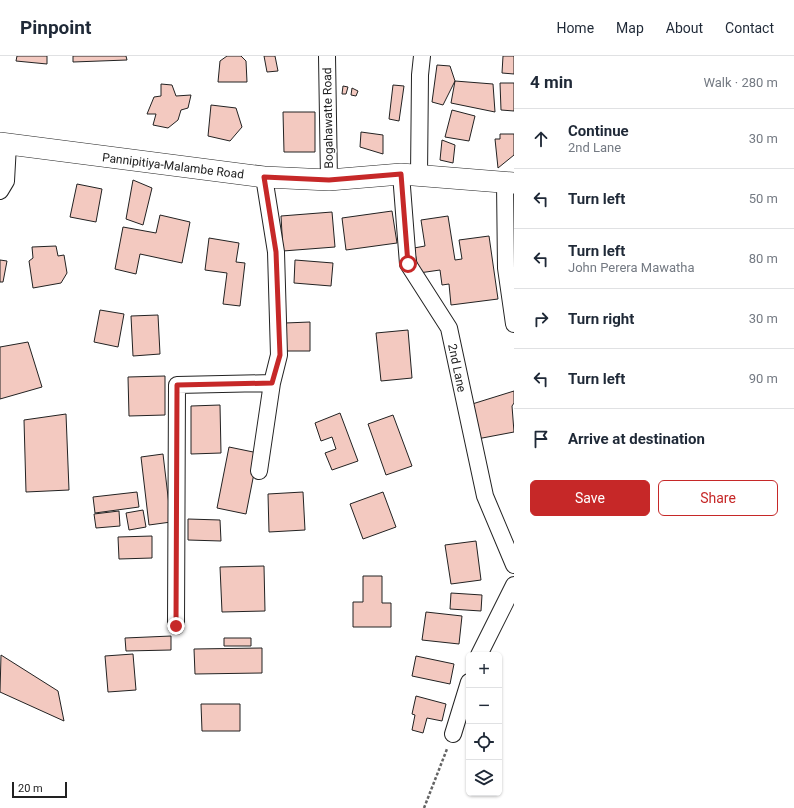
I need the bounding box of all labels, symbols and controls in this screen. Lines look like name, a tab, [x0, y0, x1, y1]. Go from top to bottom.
text: Pinpoint	[20, 16, 91, 39]
text: Home	[556, 20, 594, 36]
text: Map	[616, 20, 644, 36]
text: About	[666, 20, 703, 36]
text: Contact	[725, 20, 774, 36]
street label: Bogahawatte Road	[320, 67, 336, 169]
text: 4 min	[530, 72, 573, 92]
text: Walk · 280 m	[703, 75, 778, 90]
text: Continue	[568, 122, 629, 140]
icon: ahead	[530, 128, 552, 150]
text: 30 m	[749, 131, 778, 146]
text: 2nd Lane	[568, 140, 621, 155]
street label: Pannipitiya-Malambe Road	[101, 150, 245, 182]
icon: left	[530, 188, 552, 210]
text: Turn left	[568, 190, 625, 208]
text: 50 m	[749, 191, 778, 206]
text: Turn left	[568, 242, 625, 260]
icon: left	[530, 248, 552, 270]
text: 80 m	[749, 251, 778, 266]
route start	[399, 255, 417, 273]
text: John Perera Mawatha	[568, 260, 695, 275]
icon: right	[530, 308, 552, 330]
text: Turn right	[568, 310, 634, 328]
text: 30 m	[749, 311, 778, 326]
street label: 2nd Lane	[445, 343, 469, 393]
icon: left	[530, 368, 552, 390]
text: Turn left	[568, 370, 625, 388]
text: 90 m	[749, 371, 778, 386]
icon: arrive	[530, 428, 552, 450]
text: Arrive at destination	[568, 430, 705, 448]
button: Save	[530, 480, 650, 516]
button: Share	[658, 480, 778, 516]
route end	[167, 617, 185, 635]
map controls	[466, 652, 502, 796]
button: +	[466, 652, 502, 688]
button: −	[466, 688, 502, 724]
button: locate	[466, 724, 502, 760]
button: layers	[466, 760, 502, 796]
scale bar	[12, 780, 67, 799]
text: 20 m	[18, 782, 43, 795]

